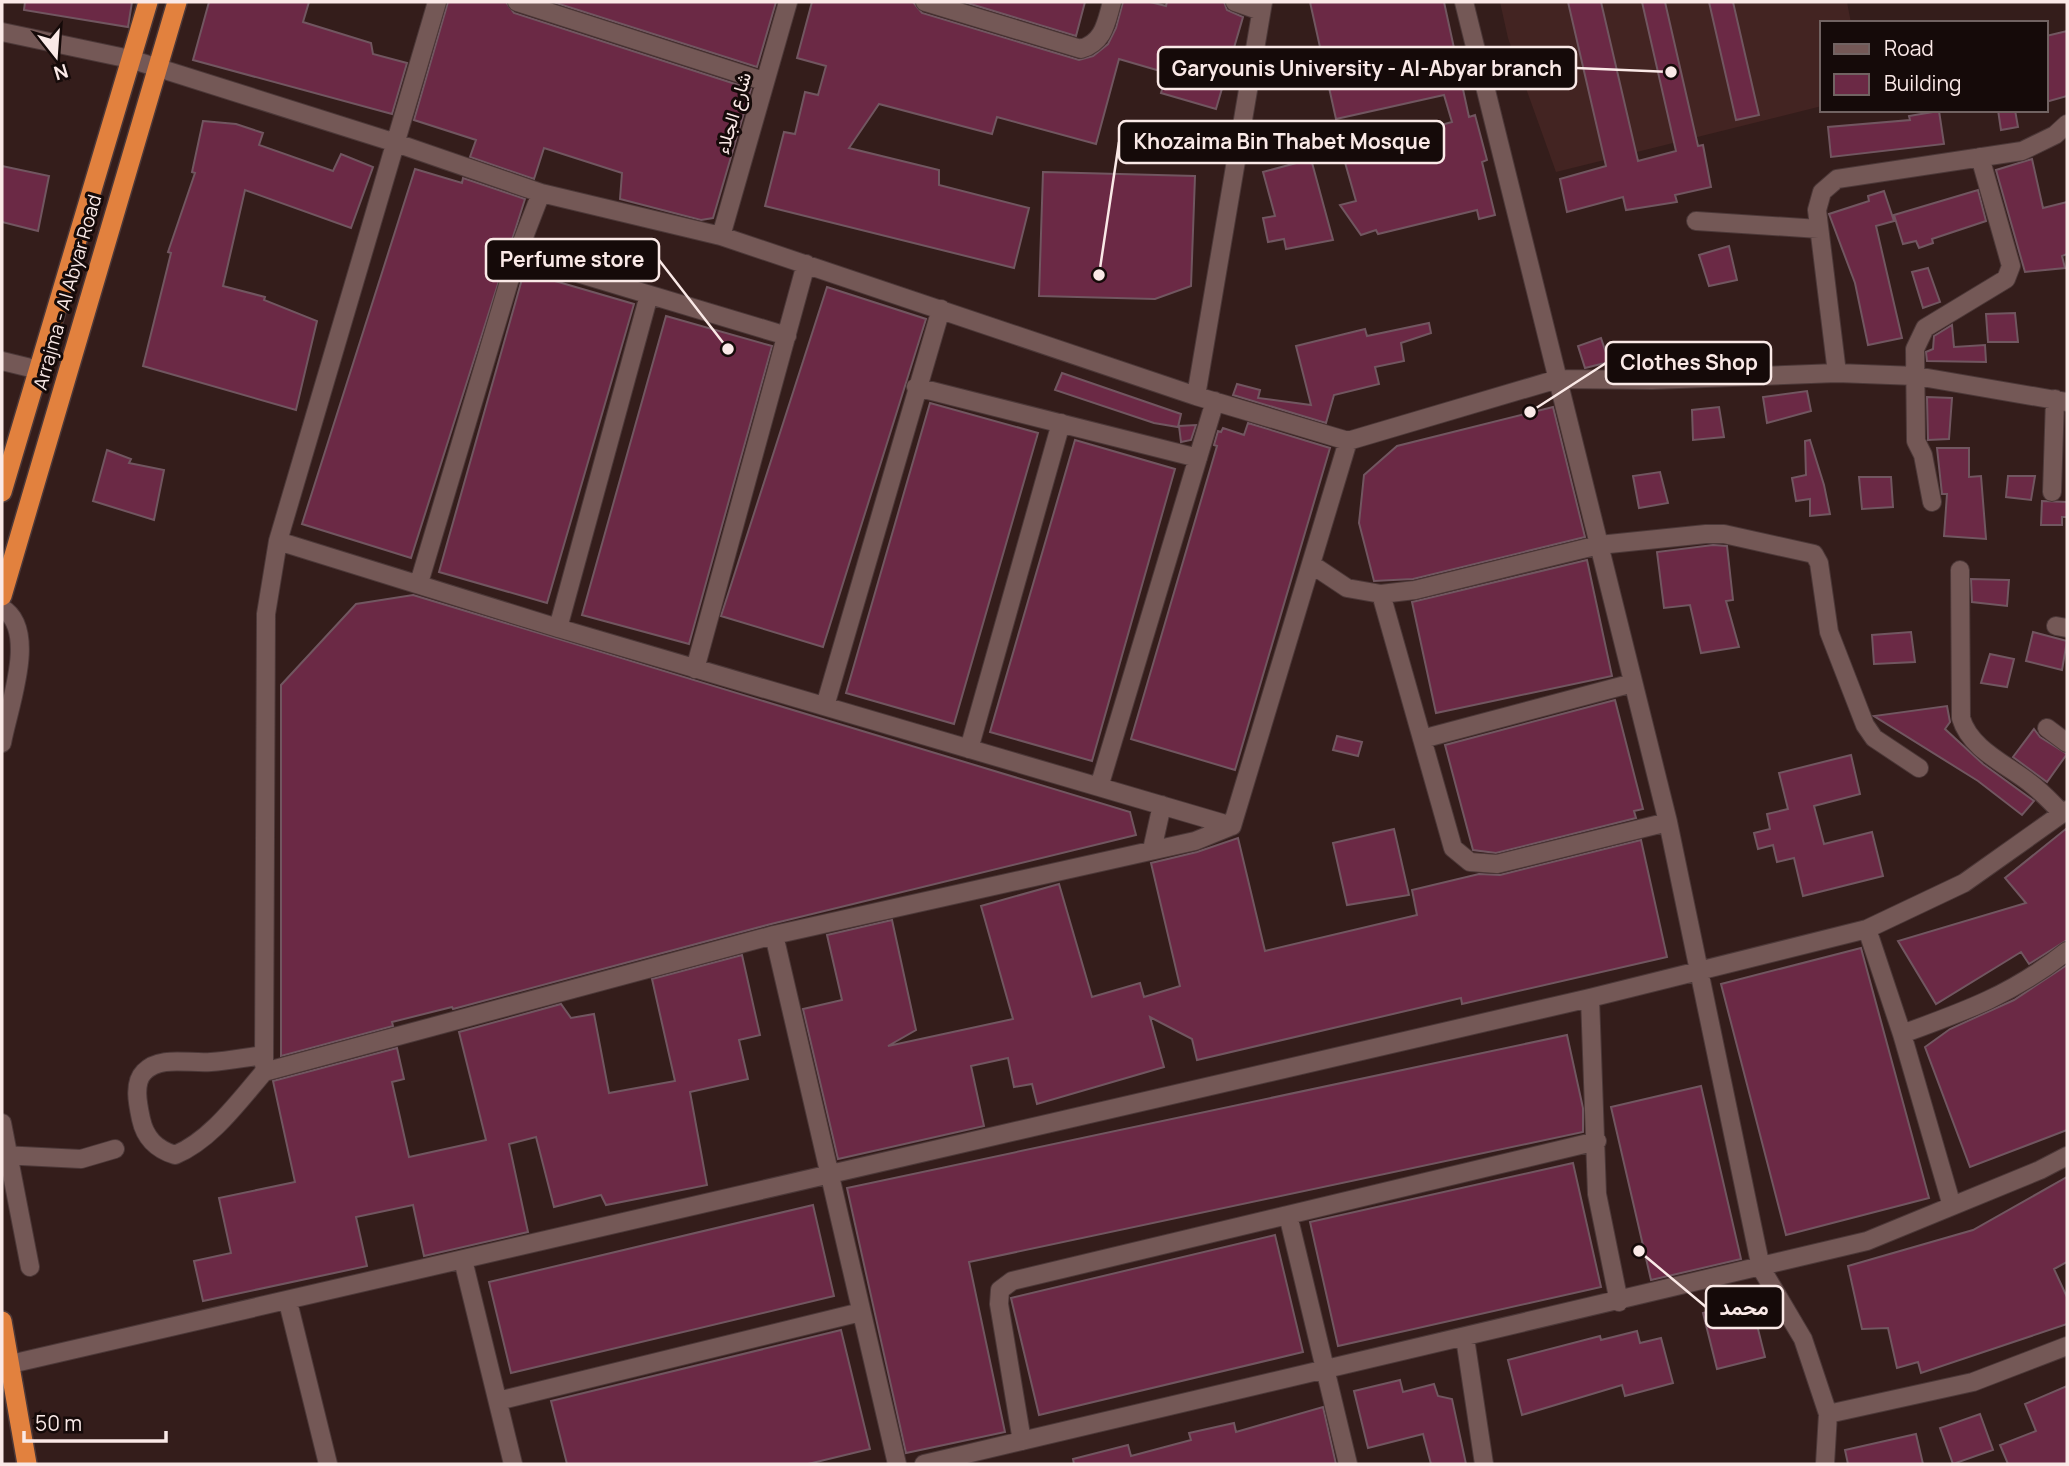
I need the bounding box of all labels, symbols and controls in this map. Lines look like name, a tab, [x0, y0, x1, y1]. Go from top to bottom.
north arrow	[21, 21, 91, 91]
legend	[1820, 21, 2048, 112]
text: Road	[1884, 34, 1934, 62]
callout: Garyounis University - Al-Abyar branch	[1158, 47, 1576, 89]
text: Garyounis University - Al-Abyar branch	[1172, 54, 1562, 82]
text: N	[51, 58, 71, 87]
street label: شارع الجلاء	[709, 69, 757, 157]
text: Building	[1884, 69, 1961, 97]
callout: Khozaima Bin Thabet Mosque	[1119, 121, 1444, 163]
text: Khozaima Bin Thabet Mosque	[1133, 127, 1431, 155]
street label: Arrajma - Al Abyar Road	[27, 191, 107, 393]
callout: Perfume store	[486, 239, 659, 281]
text: Perfume store	[500, 245, 644, 273]
callout: Clothes Shop	[1606, 342, 1771, 384]
text: Clothes Shop	[1620, 348, 1758, 376]
callout: محمد	[1706, 1286, 1783, 1328]
text: محمد	[1719, 1293, 1769, 1321]
scale bar	[24, 1400, 166, 1444]
text: 50 m	[35, 1409, 82, 1437]

